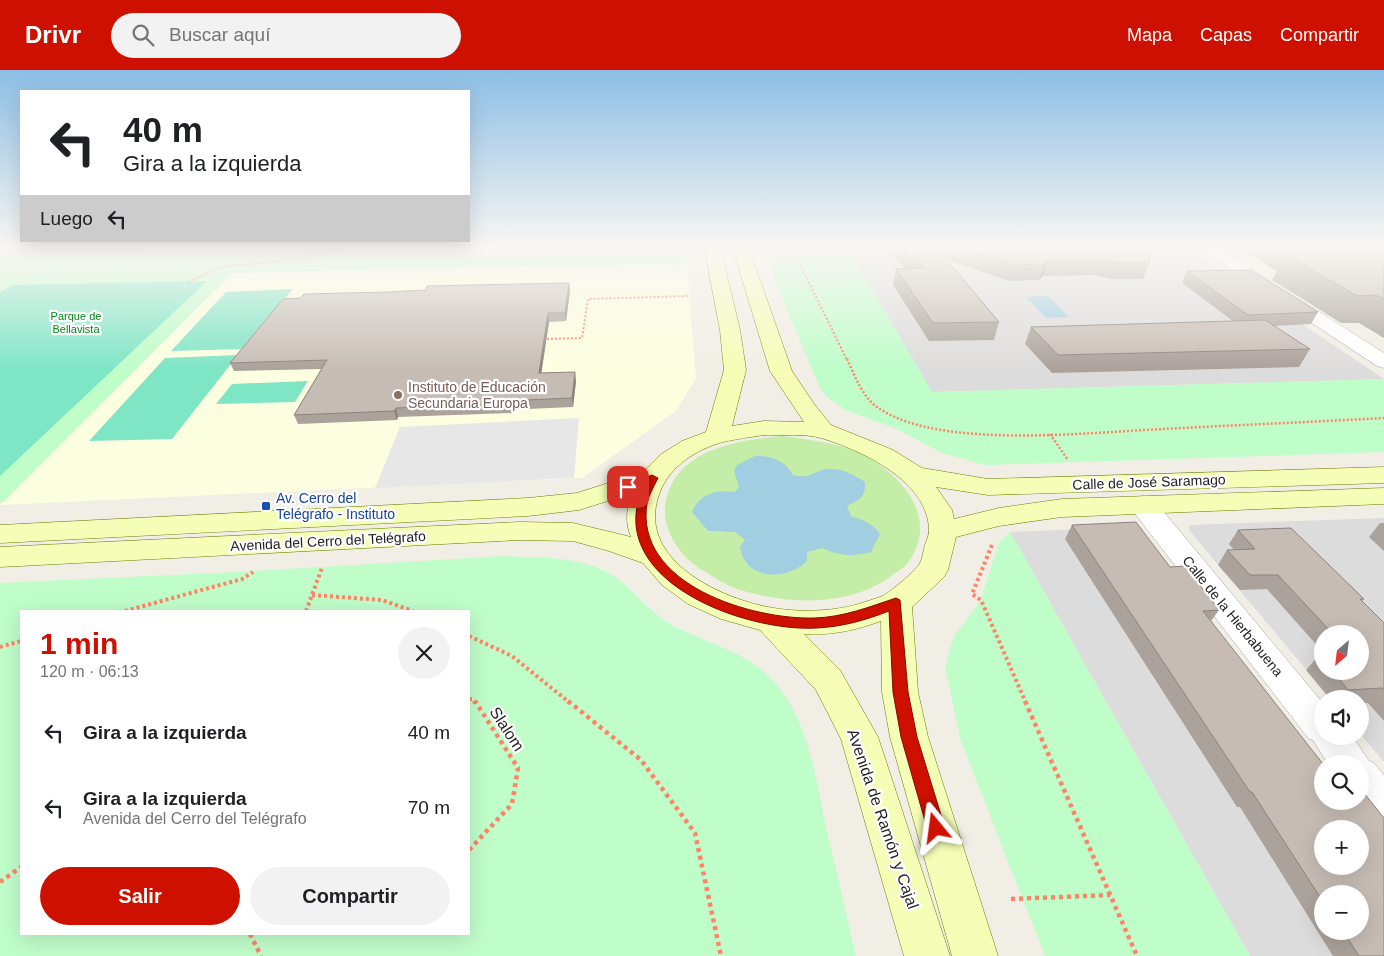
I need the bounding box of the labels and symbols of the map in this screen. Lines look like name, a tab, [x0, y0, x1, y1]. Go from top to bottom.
park label: Parque de Bellavista	[51, 310, 101, 335]
place label: Instituto de Educación Secundaria Europa	[408, 379, 546, 411]
marker: Instituto de Educación Secundaria Europa	[392, 389, 404, 401]
pin	[607, 466, 649, 508]
street label: Calle de José Saramago	[1072, 471, 1226, 493]
place label: Av. Cerro del Telégrafo - Instituto	[276, 490, 395, 522]
marker: Av. Cerro del Telégrafo - Instituto	[260, 500, 272, 512]
street label: Avenida del Cerro del Telégrafo	[230, 528, 426, 554]
street label: Calle de la Hierbabuena	[1180, 553, 1287, 680]
north arrow	[1314, 625, 1369, 680]
street label: Slalom	[487, 704, 527, 754]
street label: Avenida de Ramón y Cajal	[844, 727, 922, 911]
position arrow	[909, 801, 961, 853]

